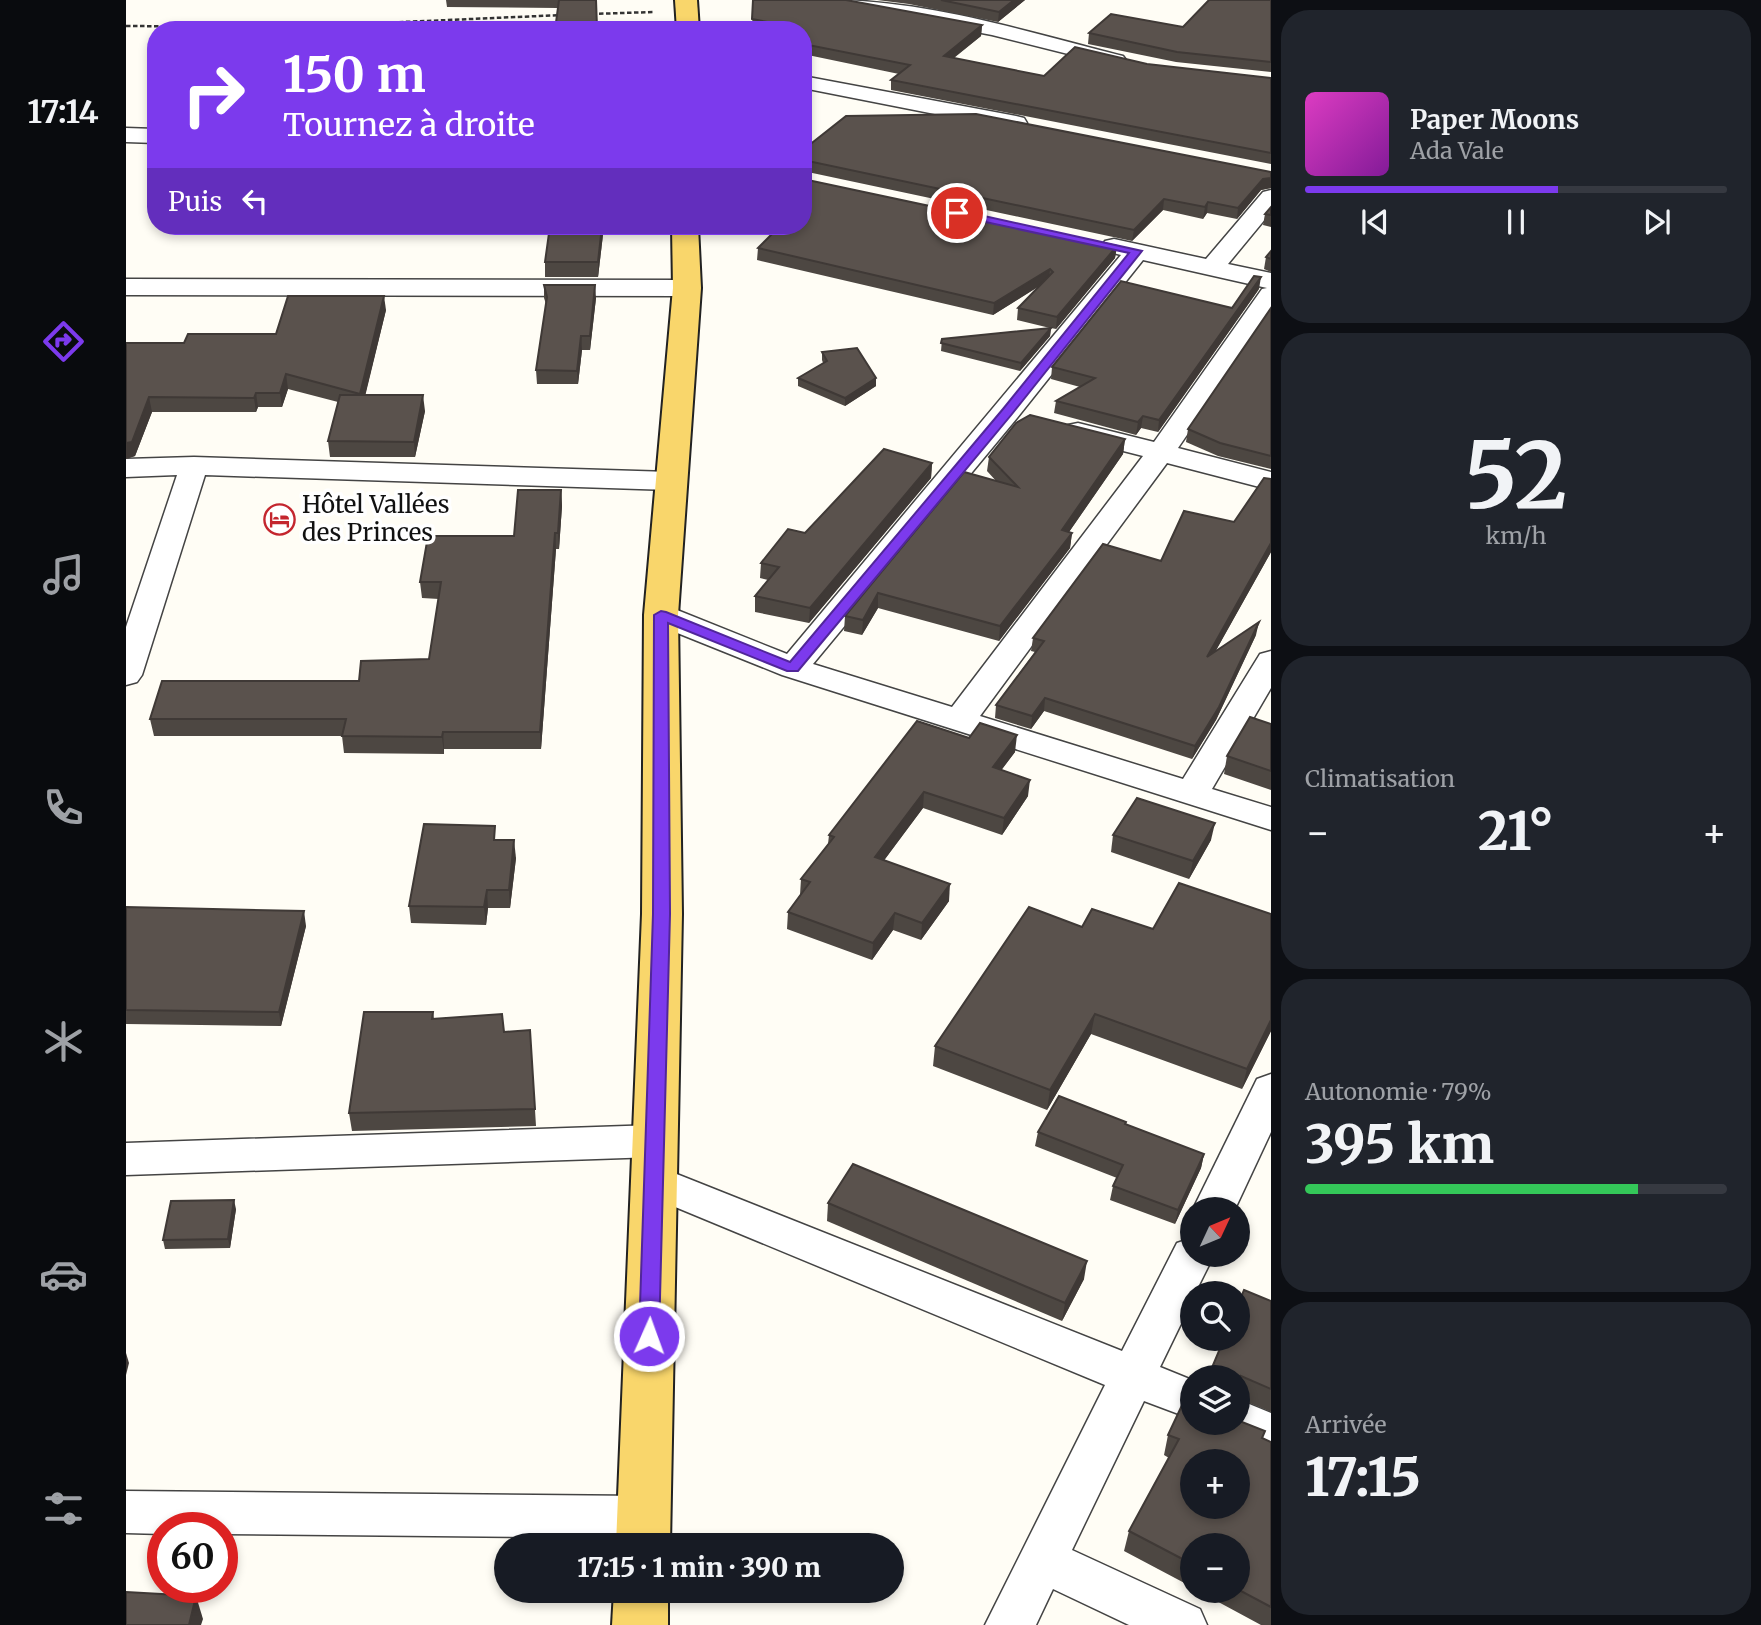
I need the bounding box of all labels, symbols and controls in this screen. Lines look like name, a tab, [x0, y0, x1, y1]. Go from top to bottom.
text: 150 m	[283, 44, 426, 105]
icon: right	[168, 49, 259, 140]
text: 17:14	[27, 92, 99, 132]
text: Paper Moons	[1410, 103, 1579, 136]
text: Tournez à droite	[283, 105, 535, 145]
text: Ada Vale	[1410, 136, 1504, 165]
icon: left	[236, 182, 274, 220]
pin	[927, 183, 987, 243]
text: Puis	[168, 185, 222, 218]
icon: arrive	[938, 194, 976, 232]
icon: previous	[1356, 203, 1394, 241]
icon: pause	[1497, 203, 1535, 241]
icon: next	[1638, 203, 1676, 241]
icon: directions	[39, 317, 88, 366]
text: 52	[1464, 418, 1568, 533]
place label: Hôtel Vallées des Princes	[302, 489, 450, 548]
hotel icon: Hôtel Vallées des Princes	[262, 502, 296, 536]
text: km/h	[1486, 521, 1546, 550]
icon: music	[39, 550, 88, 599]
text: Climatisation	[1305, 764, 1455, 793]
icon: phone	[39, 783, 88, 832]
text: 21°	[1478, 799, 1554, 864]
text: −	[1305, 809, 1330, 856]
text: +	[1702, 809, 1727, 856]
icon: climate	[39, 1017, 88, 1066]
text: Autonomie · 79%	[1305, 1077, 1491, 1106]
text: 395 km	[1305, 1112, 1494, 1177]
north arrow	[1180, 1197, 1250, 1267]
map controls	[1180, 1197, 1250, 1603]
icon: car	[39, 1250, 88, 1299]
button: search	[1180, 1281, 1250, 1351]
position arrow	[612, 1299, 686, 1373]
button: layers	[1180, 1365, 1250, 1435]
text: Arrivée	[1305, 1410, 1387, 1439]
text: 17:15	[1305, 1445, 1421, 1510]
button: +	[1180, 1449, 1250, 1519]
icon: filters	[39, 1484, 88, 1533]
speed limit sign: 60	[147, 1512, 238, 1603]
button: −	[1180, 1533, 1250, 1603]
text: 17:15 · 1 min · 390 m	[577, 1551, 821, 1584]

